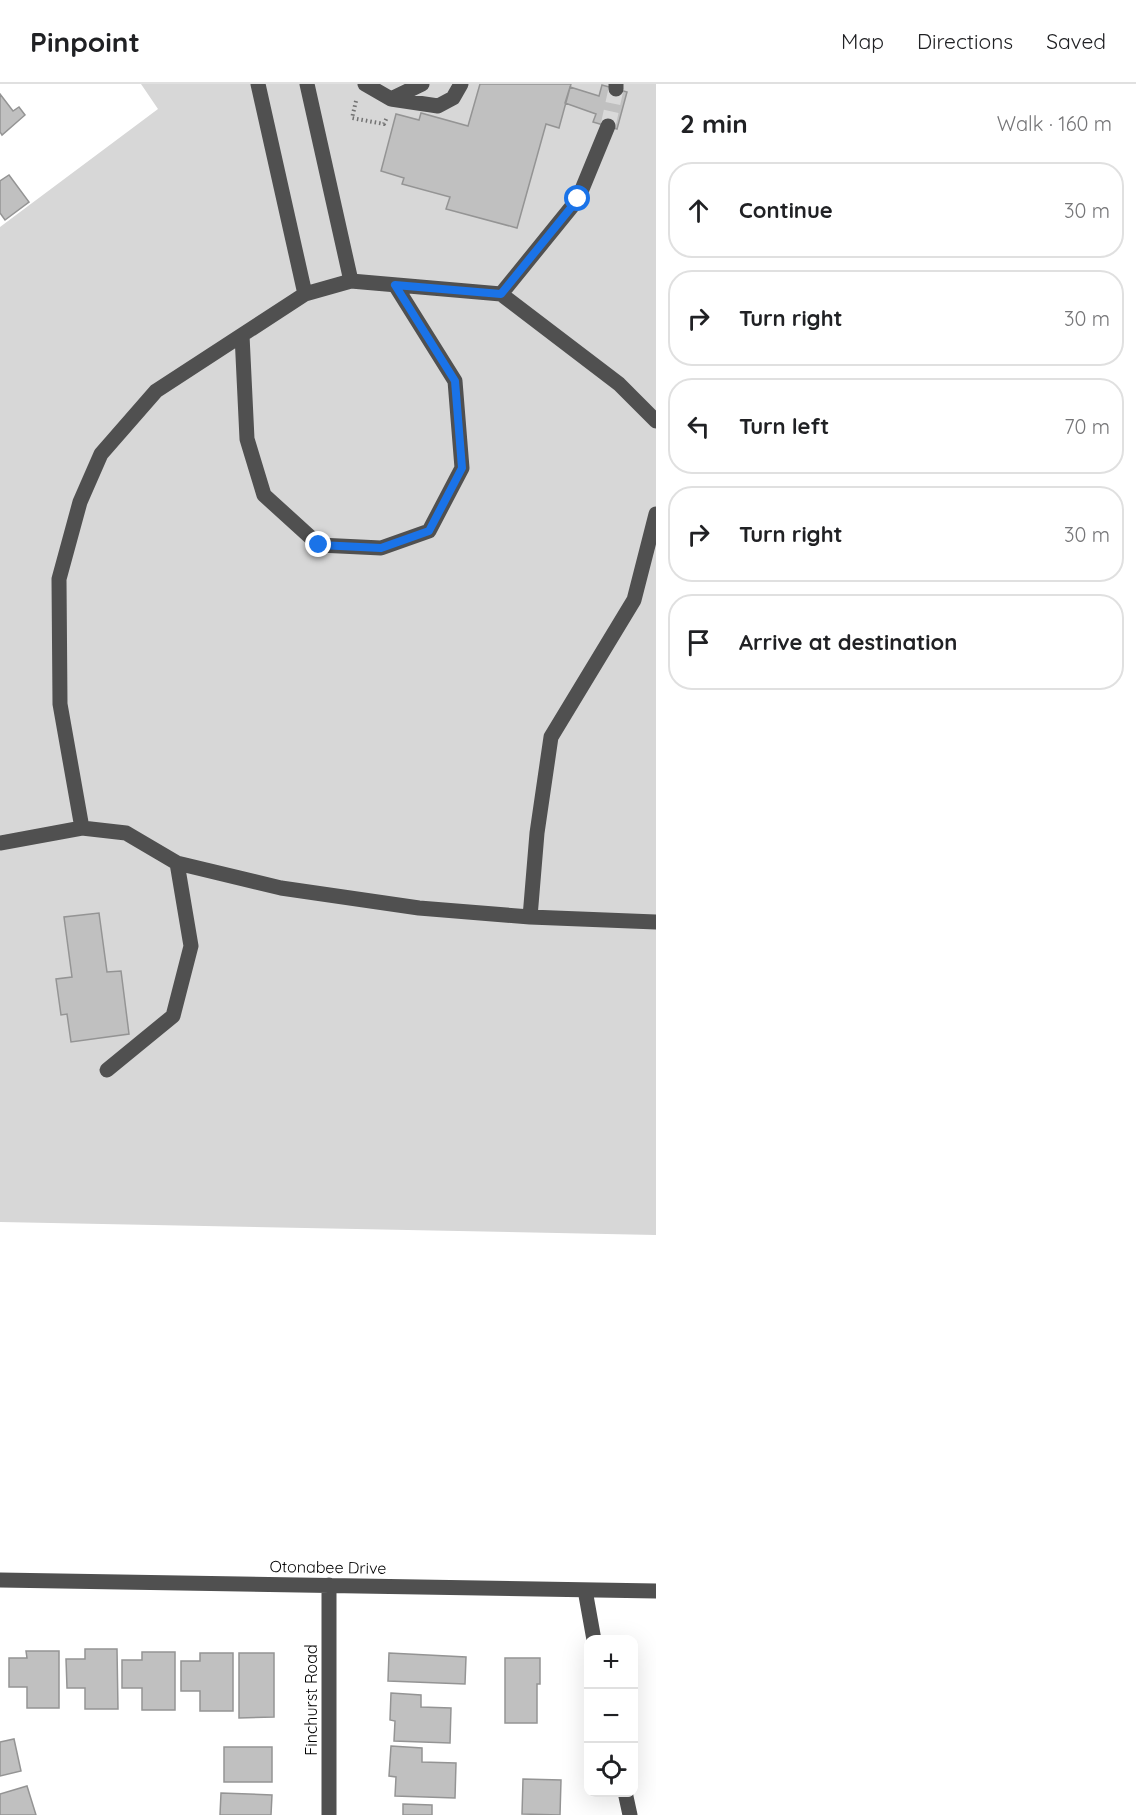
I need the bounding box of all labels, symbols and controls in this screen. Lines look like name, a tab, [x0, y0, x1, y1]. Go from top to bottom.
text: Pinpoint	[30, 24, 140, 59]
text: Map	[841, 28, 884, 54]
text: Directions	[917, 28, 1013, 54]
text: Saved	[1046, 28, 1106, 54]
text: 2 min	[680, 107, 748, 140]
text: Walk · 160 m	[997, 111, 1112, 136]
route start	[564, 185, 590, 211]
icon: ahead	[682, 194, 715, 227]
text: Continue	[739, 196, 833, 224]
text: 30 m	[1064, 198, 1110, 223]
icon: right	[682, 302, 715, 335]
text: Turn right	[739, 304, 843, 332]
text: 30 m	[1064, 306, 1110, 331]
icon: left	[682, 410, 715, 443]
text: Turn left	[739, 412, 829, 440]
text: 70 m	[1064, 414, 1110, 439]
icon: right	[682, 518, 715, 551]
text: Turn right	[739, 520, 843, 548]
text: 30 m	[1064, 522, 1110, 547]
route end	[305, 531, 331, 557]
icon: arrive	[682, 626, 715, 659]
text: Arrive at destination	[739, 628, 957, 656]
street label: Otonabee Drive	[269, 1556, 387, 1578]
map controls	[584, 1635, 638, 1797]
button: +	[584, 1635, 638, 1689]
street label: Finchurst Road	[301, 1644, 321, 1756]
button: −	[584, 1689, 638, 1743]
button: locate	[584, 1743, 638, 1797]

